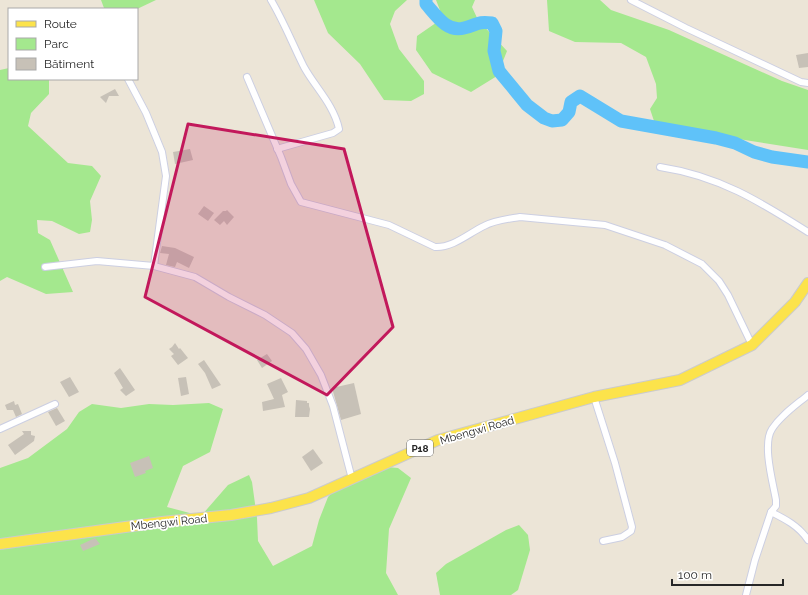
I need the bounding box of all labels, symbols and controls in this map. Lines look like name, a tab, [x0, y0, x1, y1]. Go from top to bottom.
legend	[8, 8, 138, 80]
text: Route	[44, 17, 77, 31]
text: Parc	[44, 37, 69, 51]
text: Bâtiment	[44, 57, 94, 71]
street label: Mbengwi Road	[439, 414, 516, 447]
road number: P18	[407, 440, 433, 456]
street label: Mbengwi Road	[130, 512, 208, 533]
scale bar	[672, 561, 783, 587]
text: 100 m	[678, 568, 712, 582]

